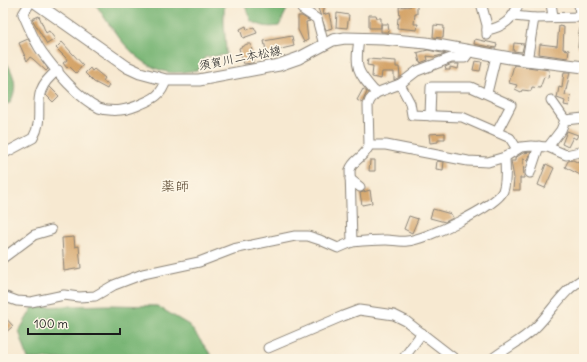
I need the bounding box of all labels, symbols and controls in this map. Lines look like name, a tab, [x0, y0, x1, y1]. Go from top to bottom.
street label: 須賀川二本松線	[197, 42, 283, 73]
district label: 薬師	[161, 177, 189, 195]
scale bar	[28, 310, 120, 336]
text: 100 m	[34, 316, 68, 331]

